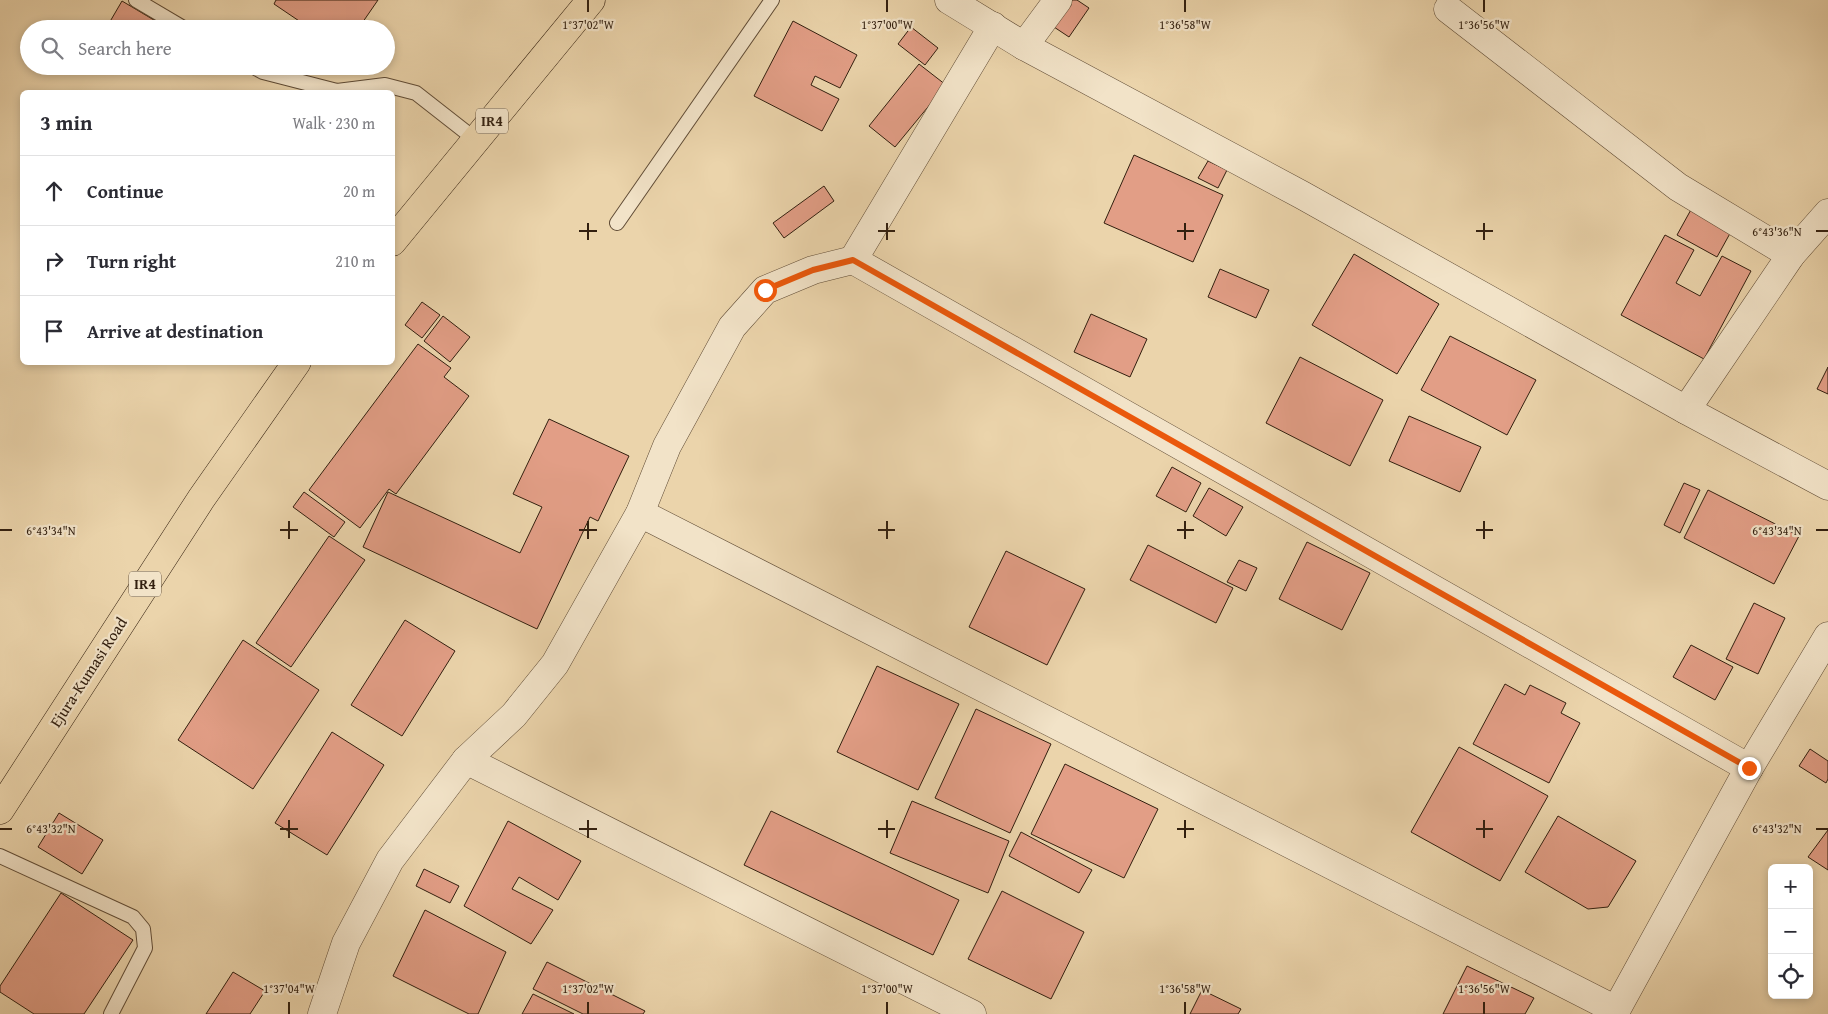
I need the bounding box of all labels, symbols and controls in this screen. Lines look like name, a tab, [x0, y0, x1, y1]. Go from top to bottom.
text: 1°37'02"W	[562, 16, 615, 33]
text: 1°37'00"W	[861, 16, 914, 33]
text: 1°36'58"W	[1159, 16, 1212, 33]
text: 1°36'56"W	[1458, 16, 1511, 33]
search box	[20, 20, 395, 75]
icon: search	[38, 34, 66, 62]
text: Search here	[78, 34, 172, 62]
text: 3 min	[40, 107, 92, 138]
road number: IR4	[476, 108, 508, 134]
text: Walk · 230 m	[292, 111, 375, 135]
icon: ahead	[40, 177, 68, 205]
text: Continue	[87, 177, 164, 205]
text: 20 m	[343, 179, 375, 203]
text: 6°43'36"N	[1752, 223, 1802, 240]
icon: right	[40, 247, 68, 275]
text: Turn right	[87, 247, 176, 275]
text: 210 m	[335, 249, 375, 273]
route start	[754, 279, 777, 302]
icon: arrive	[40, 317, 68, 345]
text: Arrive at destination	[87, 317, 263, 345]
text: 6°43'34"N	[26, 522, 76, 539]
text: 6°43'34"N	[1752, 522, 1802, 539]
road number: IR4	[129, 572, 161, 596]
street label: Ejura-Kumasi Road	[43, 612, 133, 732]
route end	[1738, 757, 1761, 780]
text: 6°43'32"N	[26, 820, 76, 837]
text: 6°43'32"N	[1752, 820, 1802, 837]
map controls	[1768, 864, 1813, 999]
button: +	[1768, 864, 1813, 909]
button: −	[1768, 909, 1813, 954]
button: locate	[1768, 954, 1813, 999]
text: 1°37'04"W	[263, 980, 316, 997]
text: 1°37'02"W	[562, 980, 615, 997]
text: 1°37'00"W	[861, 980, 914, 997]
text: 1°36'58"W	[1159, 980, 1212, 997]
text: 1°36'56"W	[1458, 980, 1511, 997]

